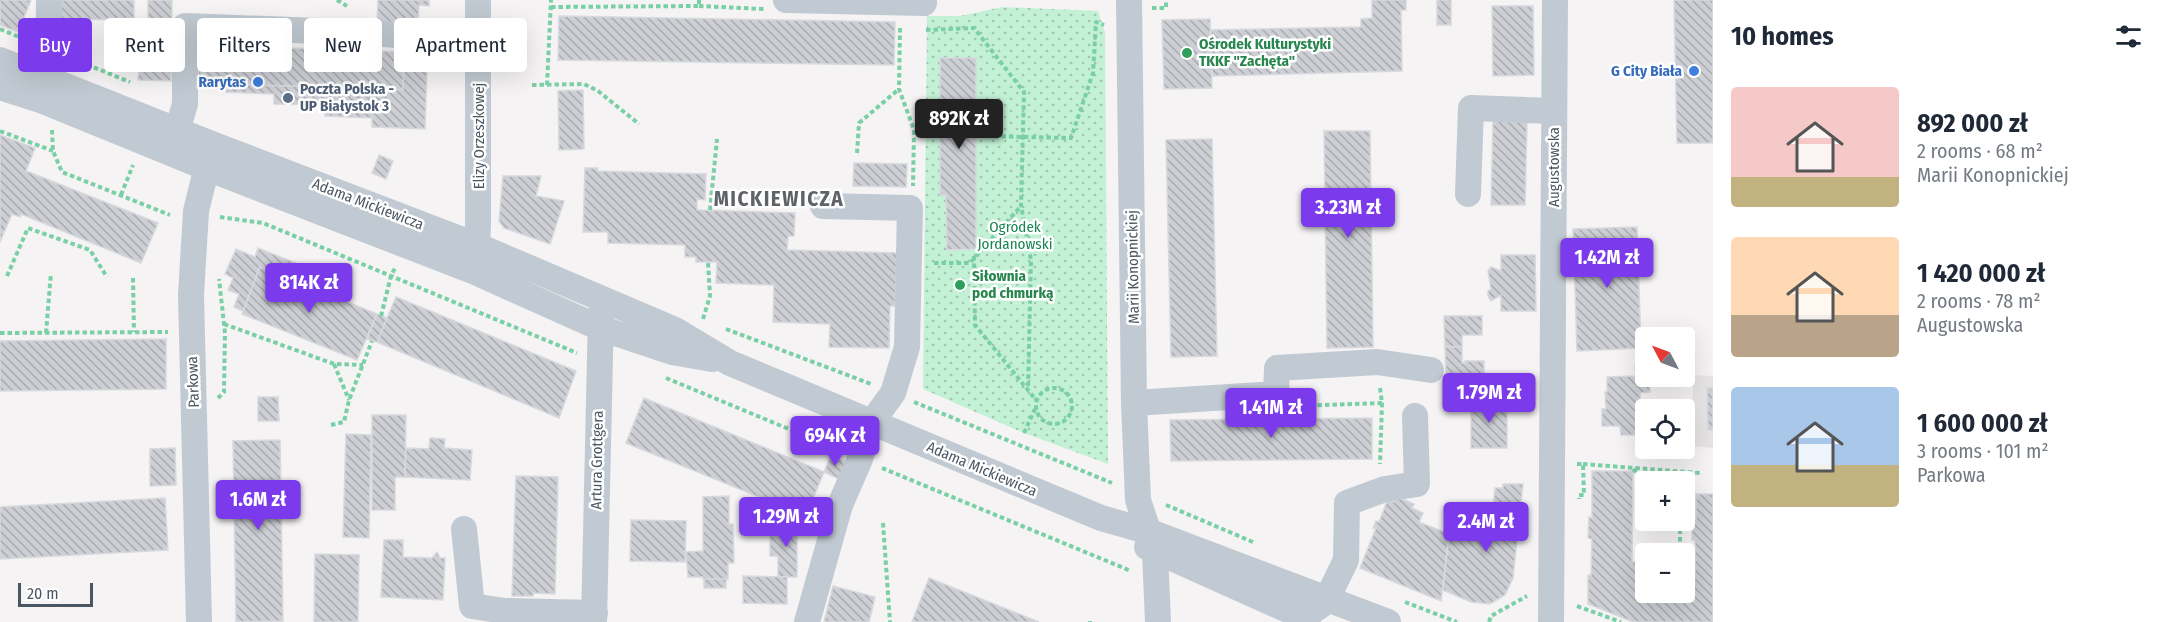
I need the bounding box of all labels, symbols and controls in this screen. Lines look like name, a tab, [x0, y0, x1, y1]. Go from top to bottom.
chip: Buy	[18, 18, 92, 72]
chip: Rent	[104, 18, 185, 72]
chip: Filters	[197, 18, 292, 72]
chip: New	[304, 18, 382, 72]
chip: Apartment	[394, 18, 527, 72]
icon: filters	[2112, 20, 2145, 53]
text: 10 homes	[1731, 21, 1834, 52]
place label: Ośrodek Kulturystyki TKKF "Zachęta"	[1199, 35, 1331, 70]
marker: Ośrodek Kulturystyki TKKF "Zachęta"	[1180, 46, 1194, 60]
place label: G City Biała	[1611, 62, 1683, 80]
marker: G City Biała	[1687, 64, 1701, 78]
place label: Rarytas	[199, 73, 246, 91]
marker: Rarytas	[251, 75, 265, 89]
place label: Poczta Polska - UP Białystok 3	[300, 80, 395, 115]
street label: Elizy Orzeszkowej	[470, 83, 488, 189]
marker: Poczta Polska - UP Białystok 3	[281, 91, 295, 105]
pin: 892K zł	[904, 99, 1014, 150]
text: 892K zł	[929, 106, 989, 130]
text: 892 000 zł	[1917, 108, 2028, 139]
icon: home	[1779, 111, 1851, 183]
street label: Augustowska	[1545, 127, 1563, 207]
text: 2 rooms · 68 m²	[1917, 139, 2043, 163]
text: Marii Konopnickiej	[1917, 163, 2069, 187]
street label: Adama Mickiewicza	[310, 174, 426, 234]
district label: MICKIEWICZA	[714, 186, 844, 212]
pin: 3.23M zł	[1286, 188, 1410, 239]
text: 3.23M zł	[1315, 195, 1381, 219]
street label: Marii Konopnickiej	[1123, 210, 1143, 324]
park label: Ogródek Jordanowski	[978, 218, 1053, 253]
pin: 1.42M zł	[1545, 238, 1669, 289]
text: 1.42M zł	[1574, 245, 1640, 269]
text: 1 420 000 zł	[1917, 258, 2045, 289]
icon: home	[1779, 261, 1851, 333]
pin: 814K zł	[254, 263, 364, 314]
place label: Siłownia pod chmurką	[972, 267, 1054, 302]
text: 814K zł	[279, 270, 339, 294]
marker: Siłownia pod chmurką	[953, 278, 967, 292]
text: 2 rooms · 78 m²	[1917, 289, 2040, 313]
text: Augustowska	[1917, 313, 2023, 337]
north arrow	[1635, 327, 1695, 387]
map controls	[1635, 327, 1695, 603]
street label: Parkowa	[183, 356, 203, 408]
pin: 1.79M zł	[1427, 373, 1551, 424]
text: 1.79M zł	[1456, 380, 1522, 404]
pin: 1.41M zł	[1209, 388, 1333, 439]
text: 1.41M zł	[1239, 395, 1303, 419]
button: locate	[1635, 399, 1695, 459]
text: 1 600 000 zł	[1917, 408, 2048, 439]
street label: Artura Grottgera	[587, 410, 607, 510]
icon: home	[1779, 411, 1851, 483]
pin: 694K zł	[780, 416, 890, 467]
text: 694K zł	[804, 423, 866, 447]
street label: Adama Mickiewicza	[924, 438, 1040, 500]
text: 3 rooms · 101 m²	[1917, 439, 2048, 463]
text: Parkowa	[1917, 463, 1986, 487]
button: +	[1635, 471, 1695, 531]
pin: 1.6M zł	[203, 480, 313, 531]
text: 1.6M zł	[230, 487, 286, 511]
pin: 1.29M zł	[724, 497, 848, 548]
pin: 2.4M zł	[1431, 502, 1541, 553]
text: 1.29M zł	[753, 504, 819, 528]
text: 2.4M zł	[1458, 509, 1514, 533]
button: −	[1635, 543, 1695, 603]
scale bar	[18, 580, 93, 608]
text: 20 m	[27, 584, 58, 603]

